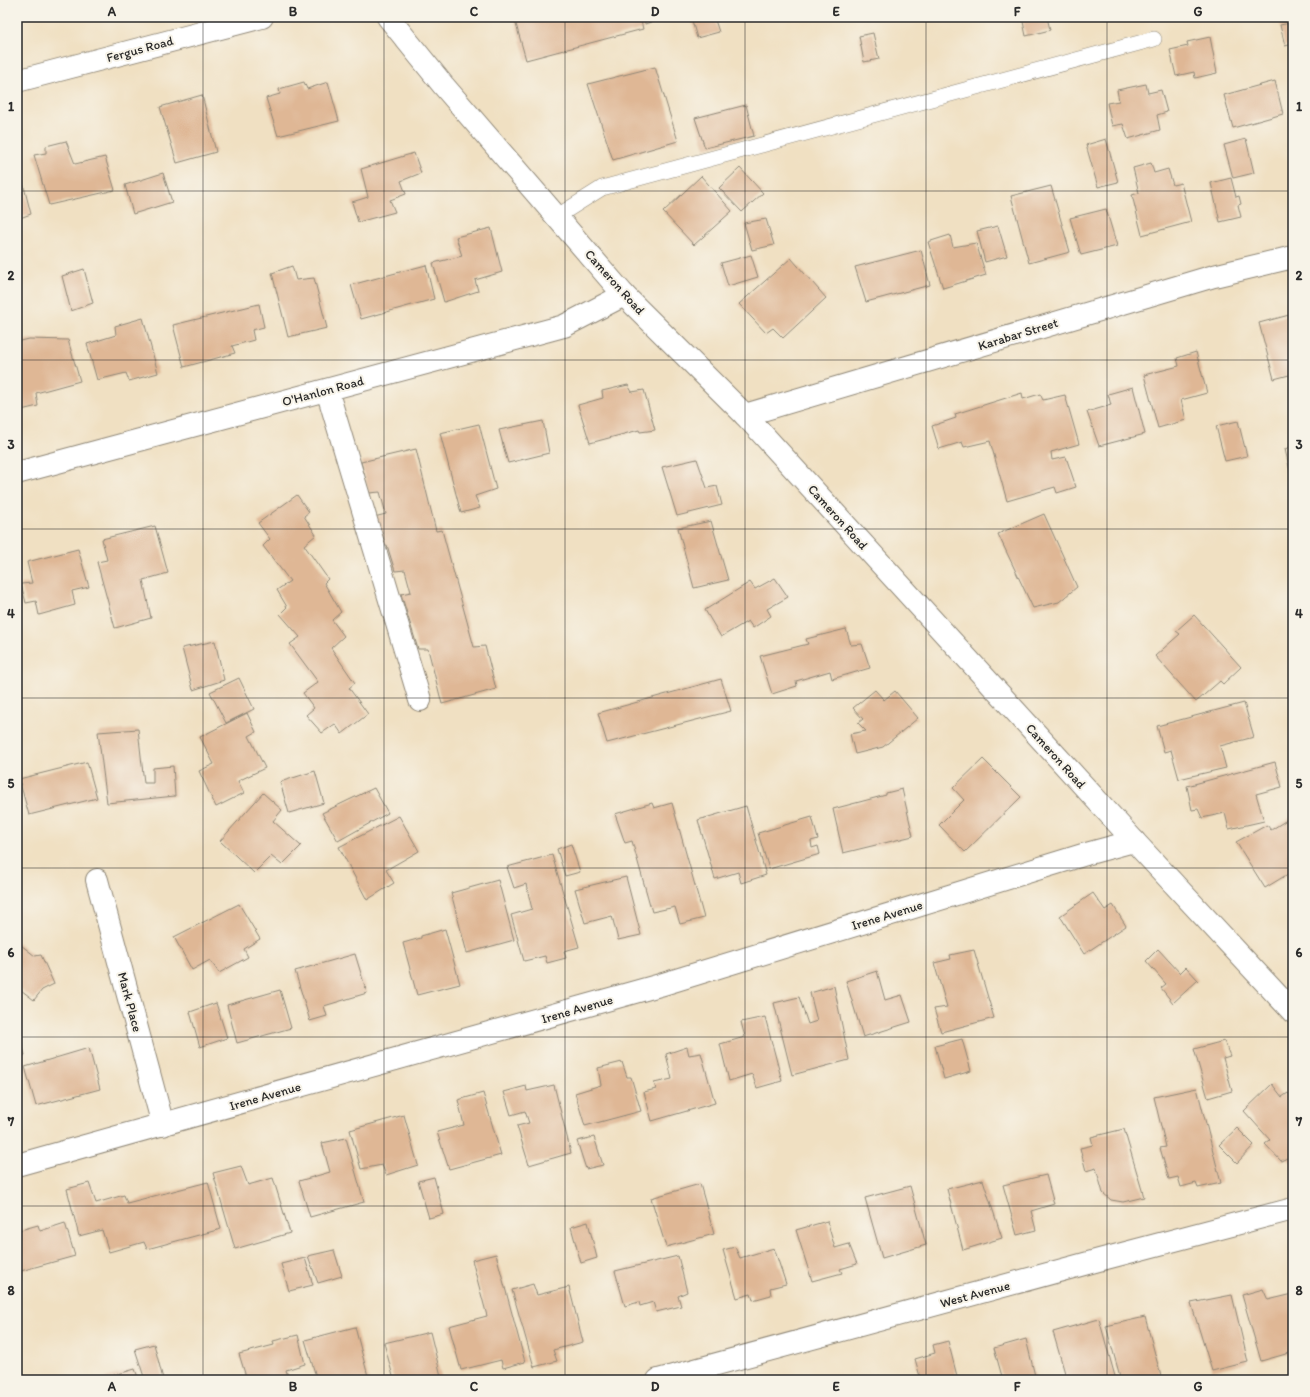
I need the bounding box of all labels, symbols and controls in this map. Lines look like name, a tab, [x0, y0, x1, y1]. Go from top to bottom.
text: A	[107, 4, 117, 19]
text: B	[289, 4, 298, 19]
text: C	[470, 4, 479, 19]
text: D	[651, 4, 660, 19]
text: E	[832, 4, 840, 19]
text: F	[1014, 4, 1021, 19]
text: G	[1194, 4, 1203, 19]
street label: Fergus Road	[105, 33, 175, 65]
text: 1	[8, 99, 14, 114]
text: 1	[1296, 99, 1302, 114]
street label: Cameron Road	[582, 246, 648, 318]
text: 2	[8, 268, 15, 283]
text: 2	[1296, 268, 1303, 283]
street label: Karabar Street	[976, 315, 1060, 353]
street label: O'Hanlon Road	[281, 373, 365, 409]
text: 3	[7, 437, 15, 452]
text: 3	[1295, 437, 1303, 452]
street label: Cameron Road	[805, 481, 871, 553]
text: 4	[7, 606, 15, 621]
text: 4	[1295, 606, 1303, 621]
street label: Cameron Road	[1023, 720, 1089, 792]
text: 5	[8, 776, 15, 791]
text: 5	[1296, 776, 1303, 791]
street label: Irene Avenue	[850, 897, 924, 933]
text: 6	[8, 945, 15, 960]
text: 6	[1296, 945, 1303, 960]
street label: Mark Place	[115, 970, 145, 1034]
street label: Irene Avenue	[540, 992, 614, 1026]
street label: Irene Avenue	[228, 1079, 302, 1113]
text: 7	[7, 1114, 15, 1129]
text: 7	[1295, 1114, 1303, 1129]
street label: West Avenue	[938, 1277, 1012, 1311]
text: 8	[7, 1283, 15, 1298]
text: 8	[1295, 1283, 1303, 1298]
text: A	[107, 1379, 117, 1394]
text: B	[289, 1379, 298, 1394]
text: C	[470, 1379, 479, 1394]
text: D	[651, 1379, 660, 1394]
text: E	[832, 1379, 840, 1394]
text: F	[1014, 1379, 1021, 1394]
text: G	[1194, 1379, 1203, 1394]

